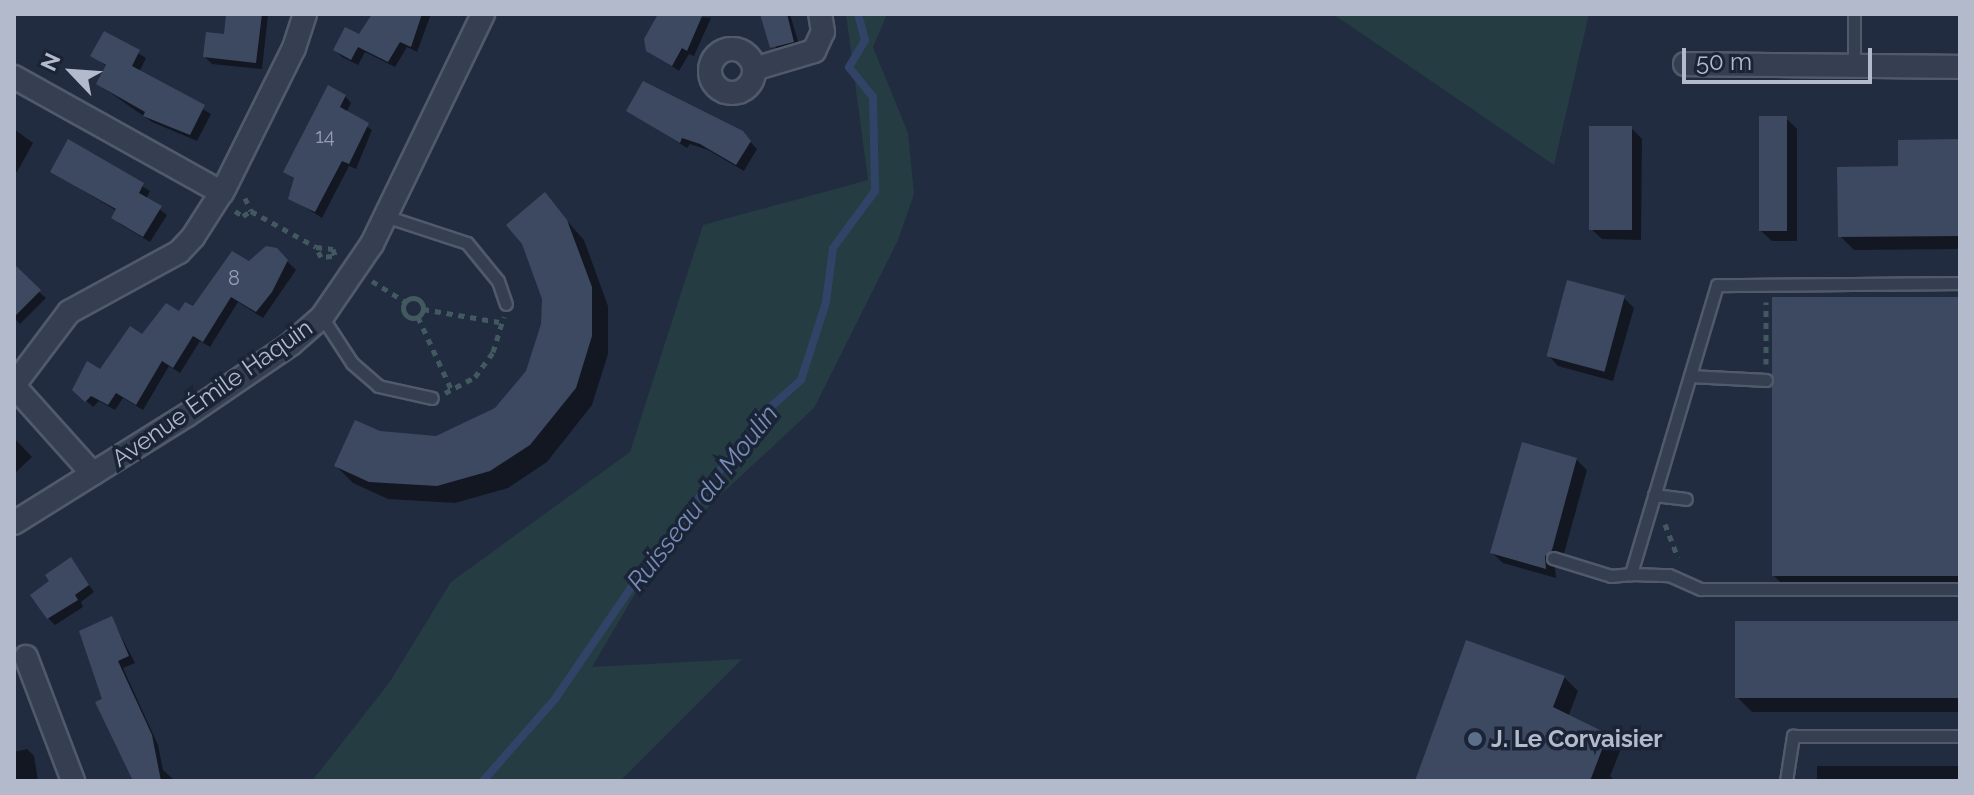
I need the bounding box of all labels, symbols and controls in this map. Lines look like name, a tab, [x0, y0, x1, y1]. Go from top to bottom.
north arrow	[32, 32, 112, 112]
scale bar	[1686, 32, 1876, 82]
text: 50 m	[1696, 47, 1752, 76]
text: N	[35, 49, 66, 75]
house number: 14	[315, 124, 335, 148]
house number: 8	[228, 266, 240, 290]
street label: Avenue Émile Haquin	[106, 313, 318, 473]
water label: Ruisseau du Moulin	[621, 399, 785, 597]
place label: J. Le Corvaisier	[1491, 725, 1663, 753]
marker: J. Le Corvaisier	[1466, 730, 1484, 748]

